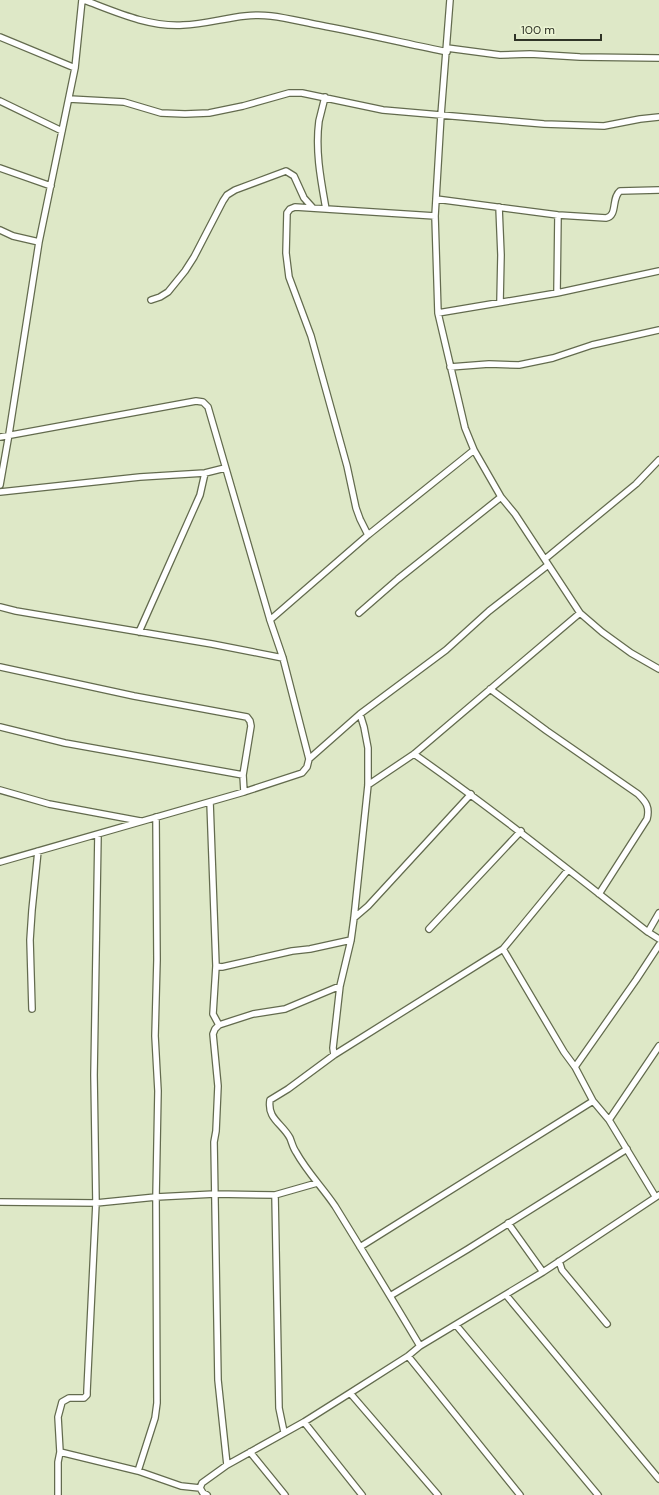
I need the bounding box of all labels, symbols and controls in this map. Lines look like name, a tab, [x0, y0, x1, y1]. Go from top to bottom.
scale bar	[515, 16, 601, 42]
text: 100 m	[521, 22, 555, 38]

